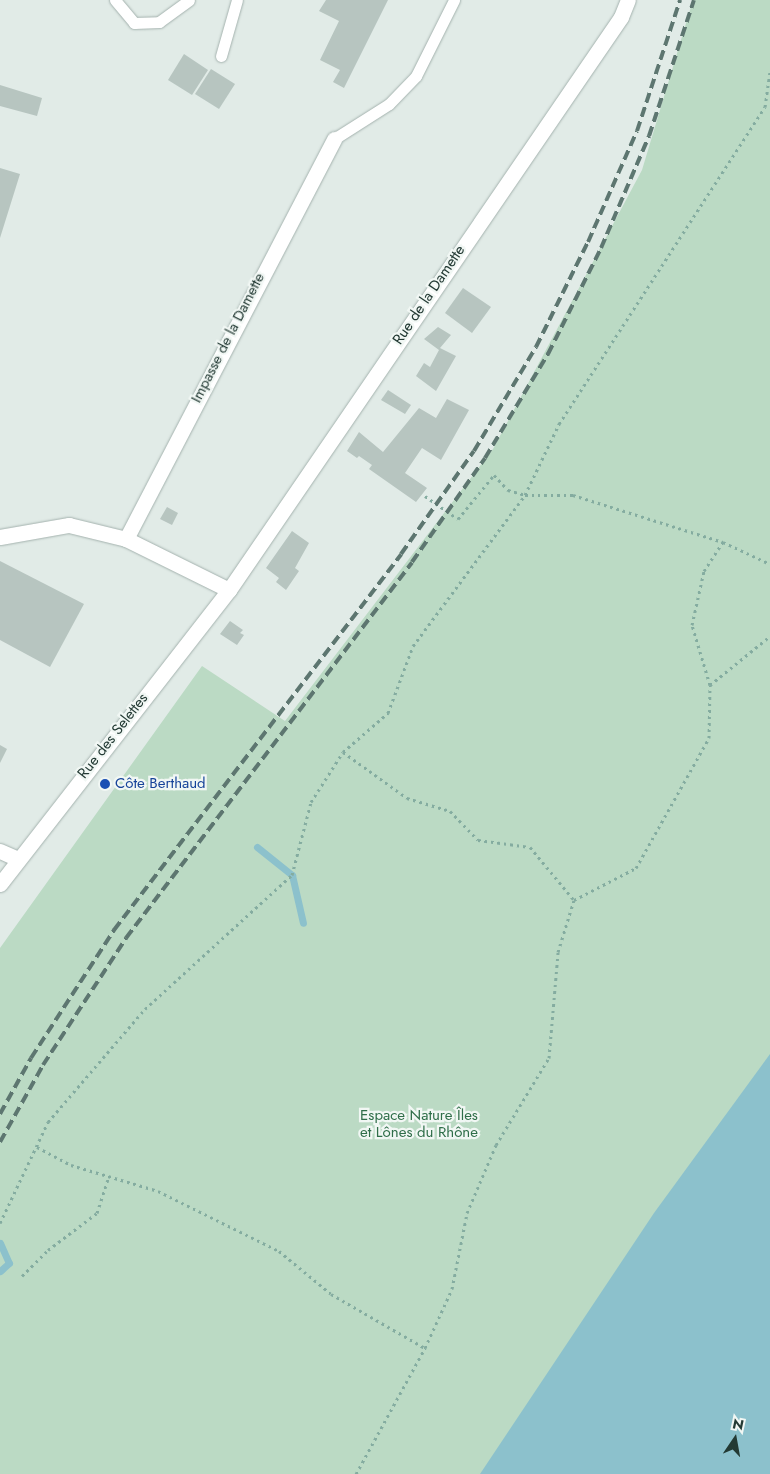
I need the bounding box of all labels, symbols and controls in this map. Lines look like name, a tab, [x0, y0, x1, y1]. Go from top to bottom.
street label: Rue de la Damette	[389, 242, 469, 348]
street label: Impasse de la Damette	[187, 270, 269, 406]
street label: Rue des Selettes	[74, 690, 152, 782]
place label: Côte Berthaud	[115, 775, 206, 793]
marker: Côte Berthaud	[99, 778, 111, 790]
park label: Espace Nature Îles et Lônes du Rhône	[360, 1106, 478, 1141]
text: N	[731, 1413, 746, 1435]
north arrow	[710, 1414, 760, 1464]

